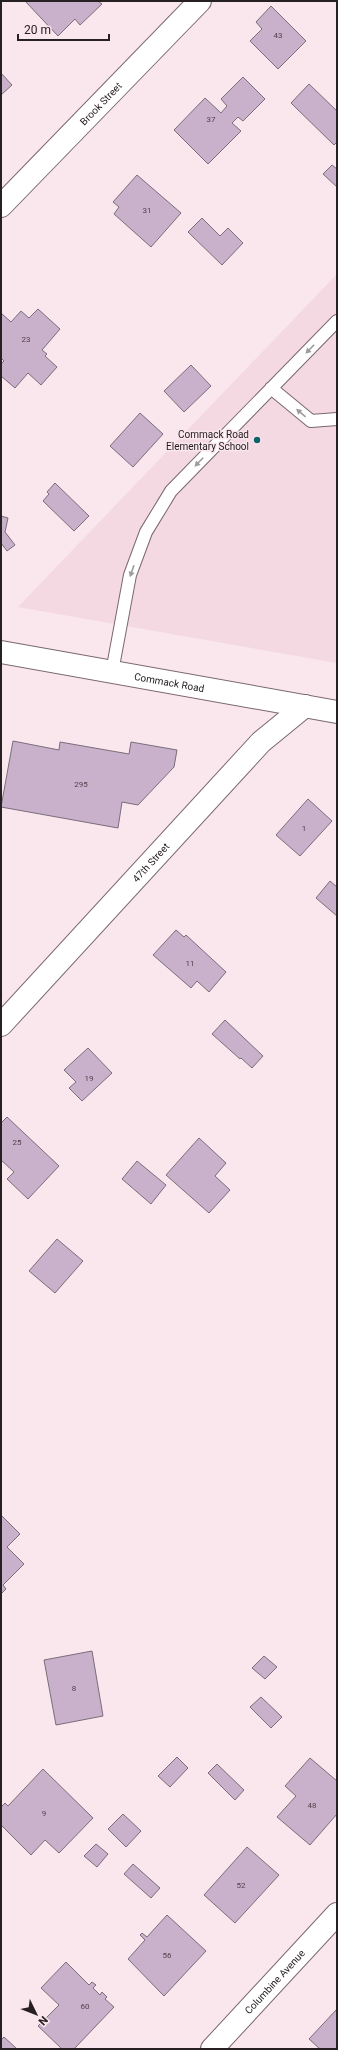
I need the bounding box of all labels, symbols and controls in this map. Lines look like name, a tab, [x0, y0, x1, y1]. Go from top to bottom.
scale bar	[18, 16, 109, 42]
text: 20 m	[24, 23, 51, 37]
house number: 43	[274, 31, 283, 40]
street label: Brook Street	[78, 80, 124, 127]
house number: 37	[207, 115, 216, 124]
house number: 31	[143, 206, 152, 215]
house number: 23	[22, 335, 31, 344]
one-way arrow	[305, 344, 315, 354]
one-way arrow	[296, 409, 307, 418]
place label: Commack Road Elementary School	[166, 429, 249, 452]
marker: Commack Road Elementary School	[252, 435, 262, 445]
one-way arrow	[194, 457, 204, 467]
one-way arrow	[128, 565, 134, 577]
street label: Commack Road	[133, 670, 205, 694]
house number: 295	[74, 780, 88, 789]
house number: 1	[302, 824, 306, 833]
street label: 47th Street	[130, 841, 171, 884]
house number: 11	[186, 959, 195, 968]
house number: 19	[85, 1074, 94, 1083]
house number: 25	[13, 1138, 22, 1147]
house number: 8	[72, 1684, 77, 1693]
house number: 48	[308, 1801, 317, 1810]
house number: 9	[42, 1809, 46, 1818]
house number: 52	[237, 1881, 246, 1890]
street label: Columbine Avenue	[242, 1947, 307, 2016]
house number: 56	[163, 1951, 172, 1960]
north arrow	[16, 1994, 56, 2034]
house number: 60	[81, 2002, 90, 2011]
text: N	[35, 2013, 50, 2028]

